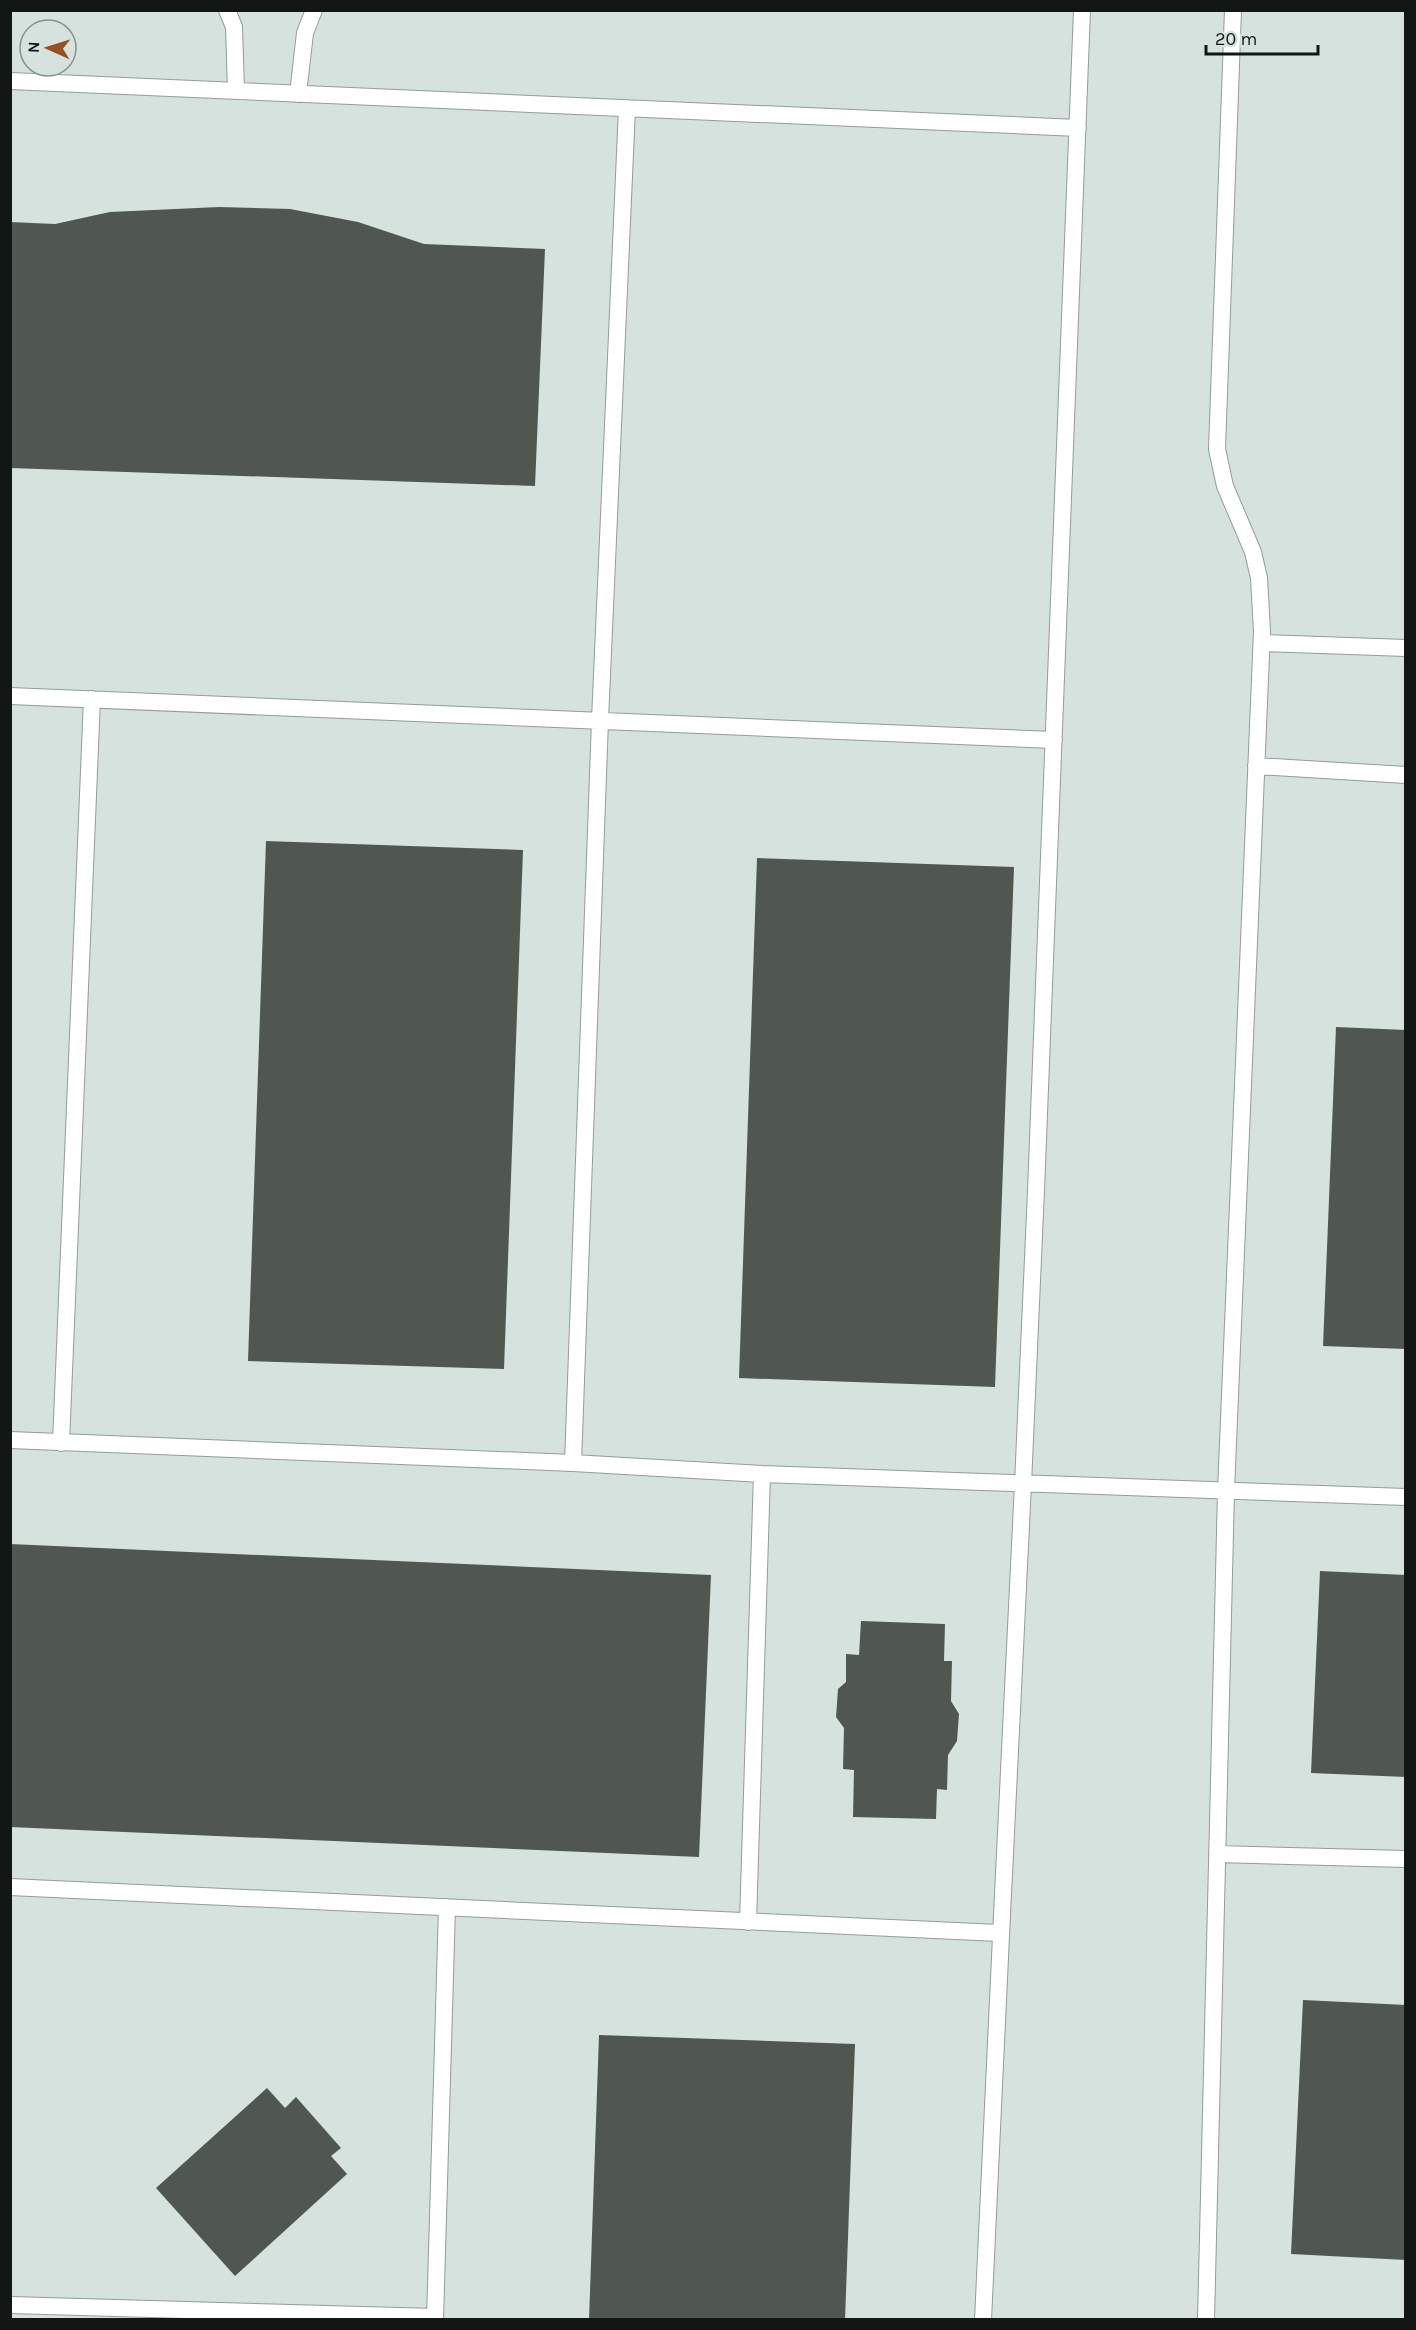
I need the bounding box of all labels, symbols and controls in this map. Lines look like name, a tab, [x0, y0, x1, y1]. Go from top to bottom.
north arrow	[18, 18, 78, 78]
scale bar	[1206, 18, 1318, 56]
text: 20 m	[1215, 28, 1257, 50]
text: N	[24, 41, 43, 53]

